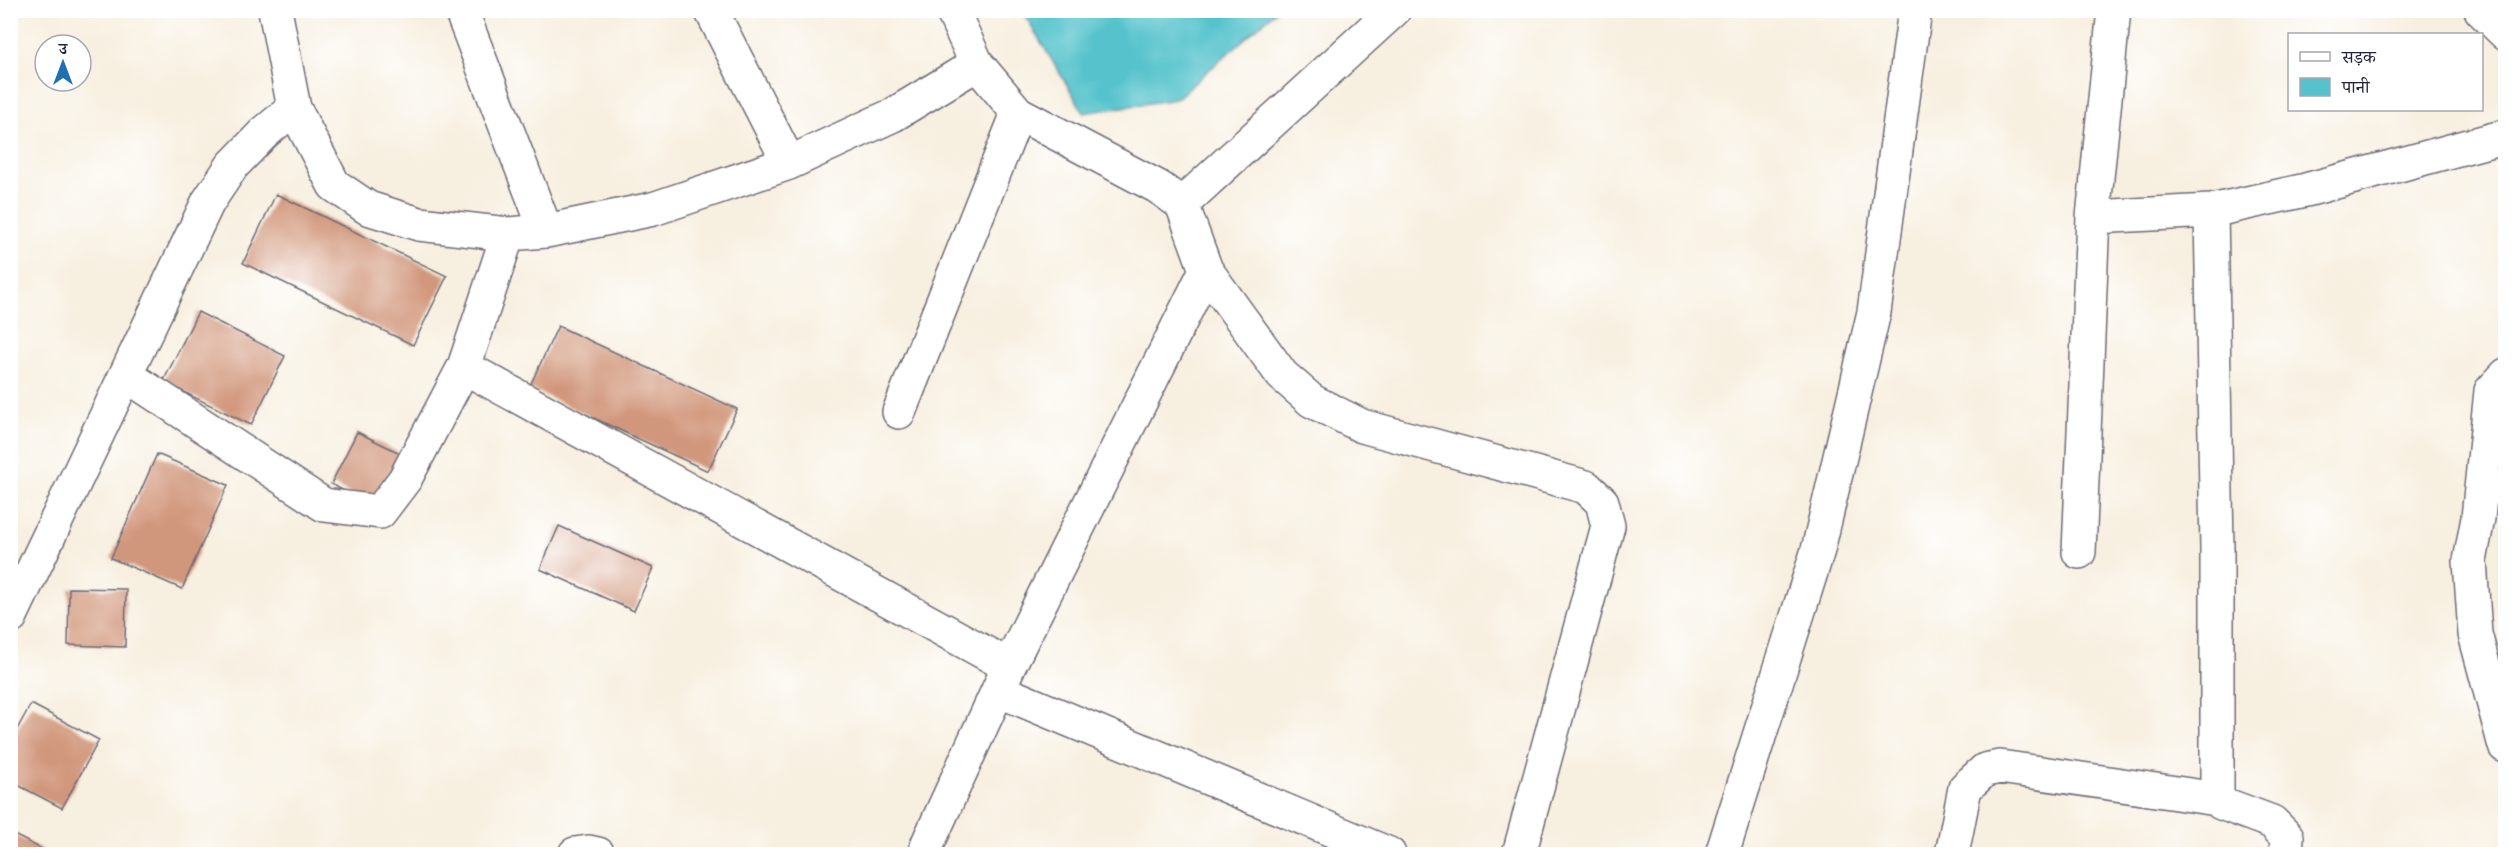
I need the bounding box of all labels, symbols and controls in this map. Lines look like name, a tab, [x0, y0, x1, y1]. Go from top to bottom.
north arrow	[33, 33, 93, 93]
legend	[2288, 33, 2483, 111]
text: उ	[58, 42, 69, 58]
text: सड़क	[2341, 49, 2377, 67]
text: पानी	[2341, 77, 2371, 97]

